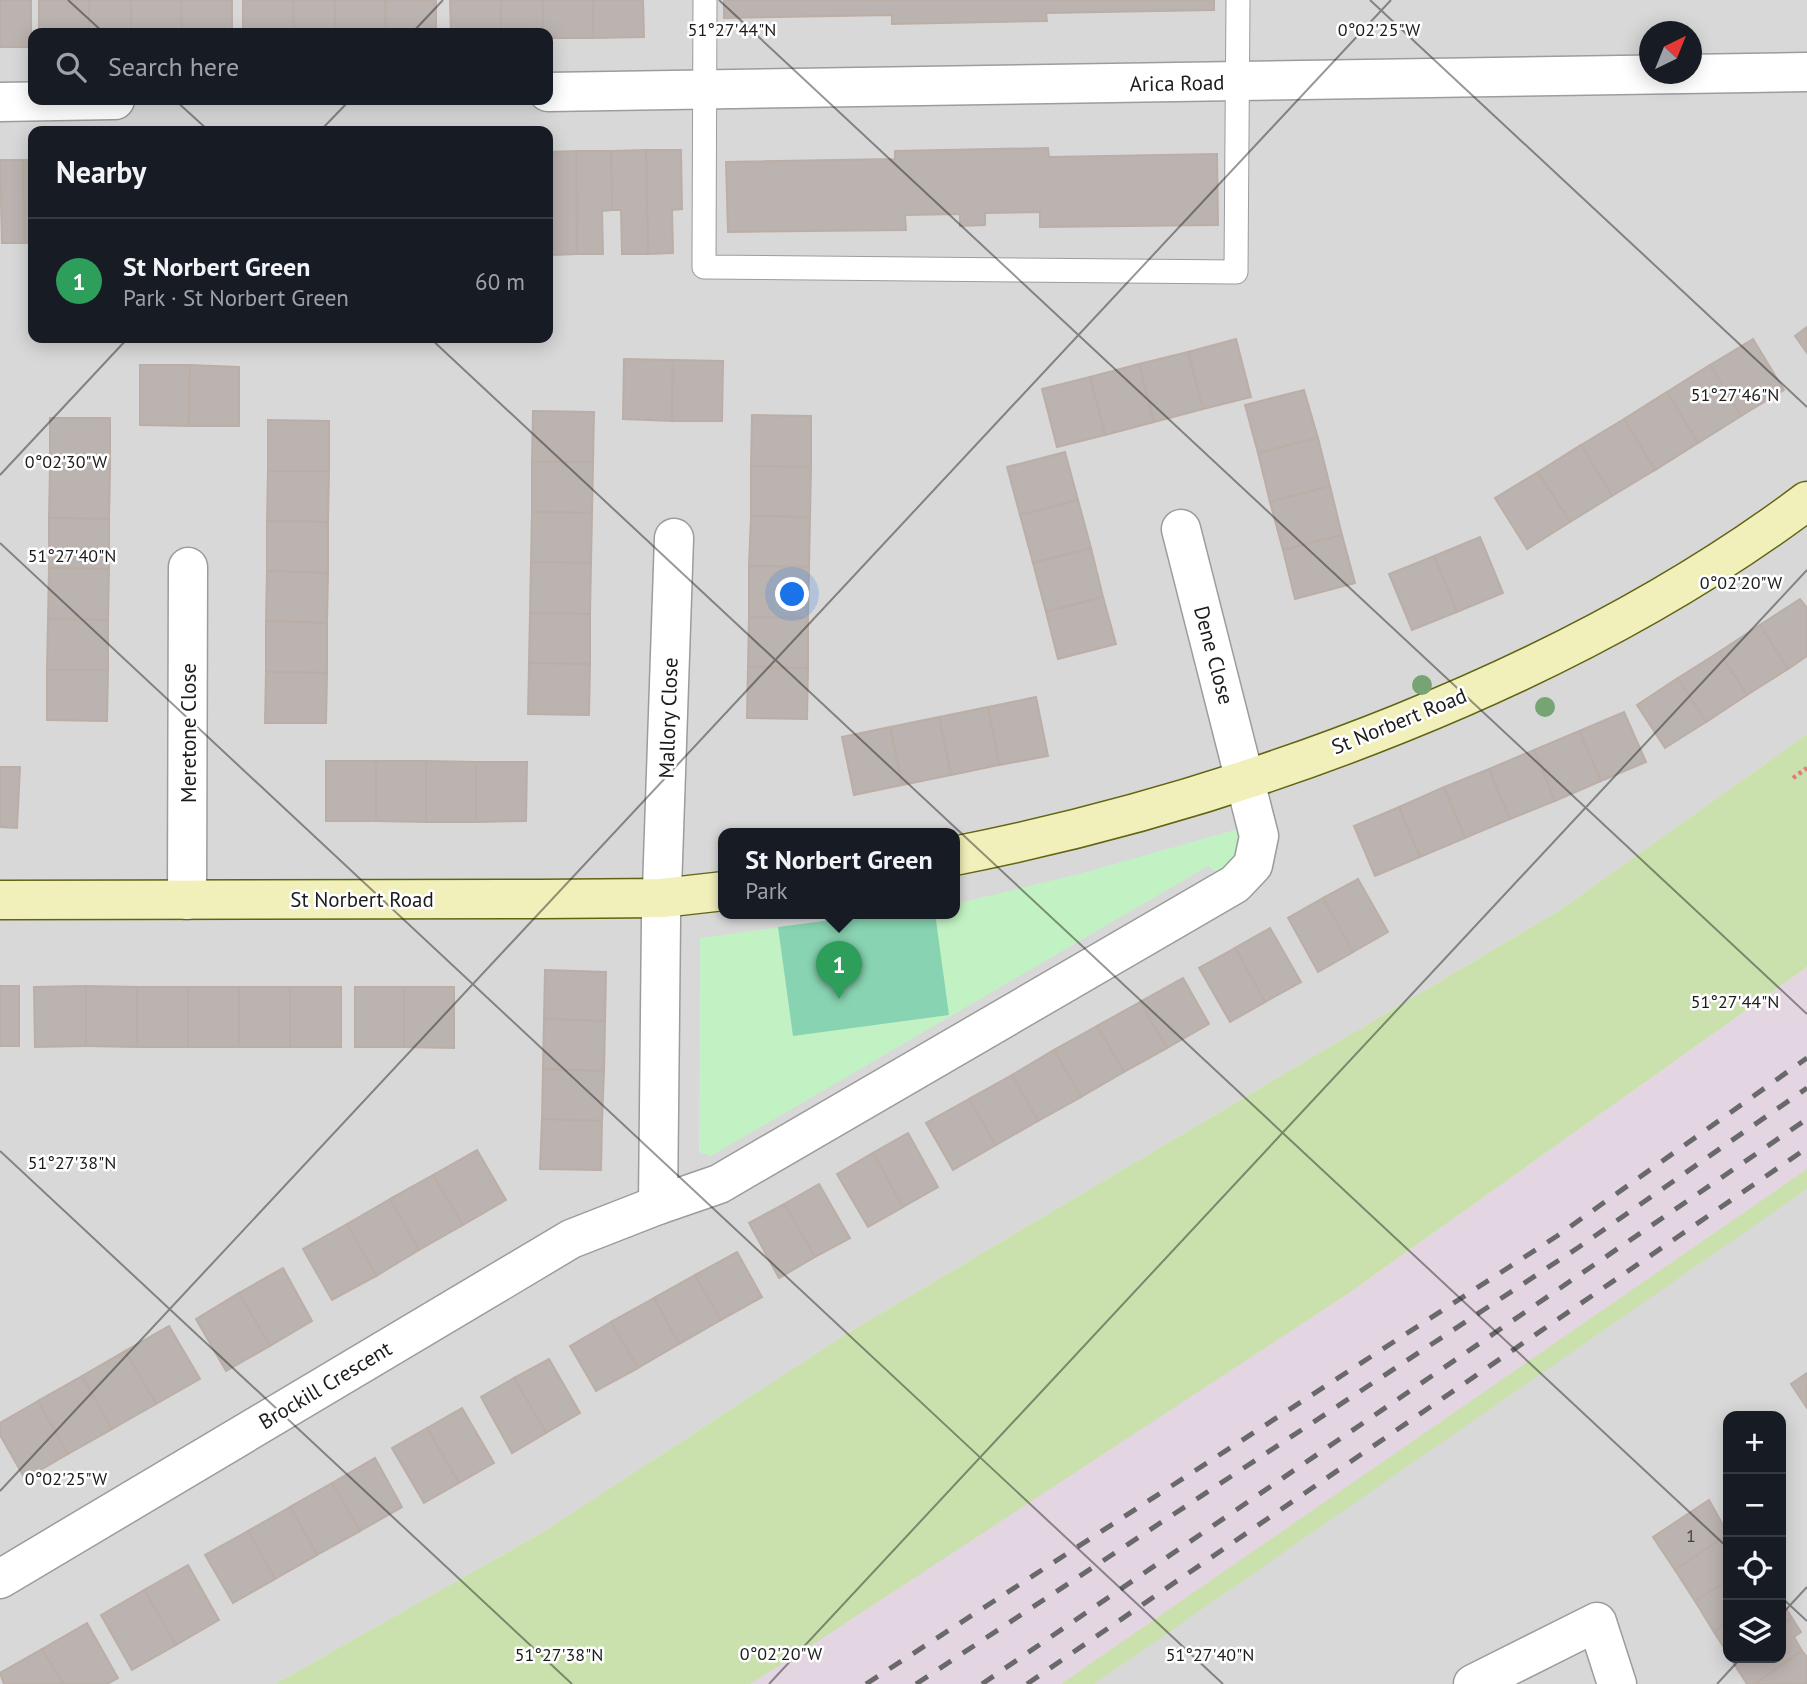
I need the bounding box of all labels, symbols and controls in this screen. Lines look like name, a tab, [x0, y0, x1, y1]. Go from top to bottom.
text: 51°27'44"N	[688, 18, 776, 41]
text: 0°02'25"W	[1338, 18, 1420, 41]
north arrow	[1639, 21, 1702, 84]
search box	[28, 28, 553, 105]
icon: search	[52, 48, 90, 86]
text: Search here	[108, 50, 239, 83]
street label: Arica Road	[1129, 69, 1225, 97]
text: Nearby	[56, 152, 146, 191]
text: St Norbert Green	[123, 250, 310, 283]
text: 1	[72, 267, 86, 296]
text: 60 m	[475, 267, 525, 296]
text: Park · St Norbert Green	[123, 283, 349, 312]
text: 51°27'46"N	[1691, 383, 1779, 406]
text: 0°02'30"W	[25, 450, 107, 473]
text: 51°27'40"N	[28, 544, 116, 567]
text: 0°02'20"W	[1700, 571, 1782, 594]
your location	[775, 577, 809, 611]
street label: Dene Close	[1188, 603, 1240, 707]
street label: Mallory Close	[652, 657, 684, 779]
street label: Meretone Close	[175, 663, 202, 803]
street label: St Norbert Road	[1327, 682, 1471, 760]
popup	[718, 828, 960, 919]
text: St Norbert Green	[745, 843, 933, 876]
text: Park	[745, 876, 788, 905]
street label: St Norbert Road	[290, 886, 434, 913]
pin: 1	[816, 941, 862, 999]
text: 51°27'44"N	[1691, 990, 1779, 1013]
text: 51°27'38"N	[28, 1151, 116, 1174]
street label: Brockill Crescent	[254, 1335, 396, 1435]
map controls	[1723, 1411, 1786, 1663]
button: +	[1723, 1411, 1786, 1474]
text: 0°02'25"W	[25, 1467, 107, 1490]
button: −	[1723, 1474, 1786, 1537]
house number: 1	[1686, 1524, 1696, 1547]
button: locate	[1723, 1537, 1786, 1600]
button: layers	[1723, 1600, 1786, 1663]
text: 0°02'20"W	[740, 1642, 822, 1665]
text: 51°27'38"N	[515, 1643, 603, 1666]
text: 51°27'40"N	[1166, 1643, 1254, 1666]

